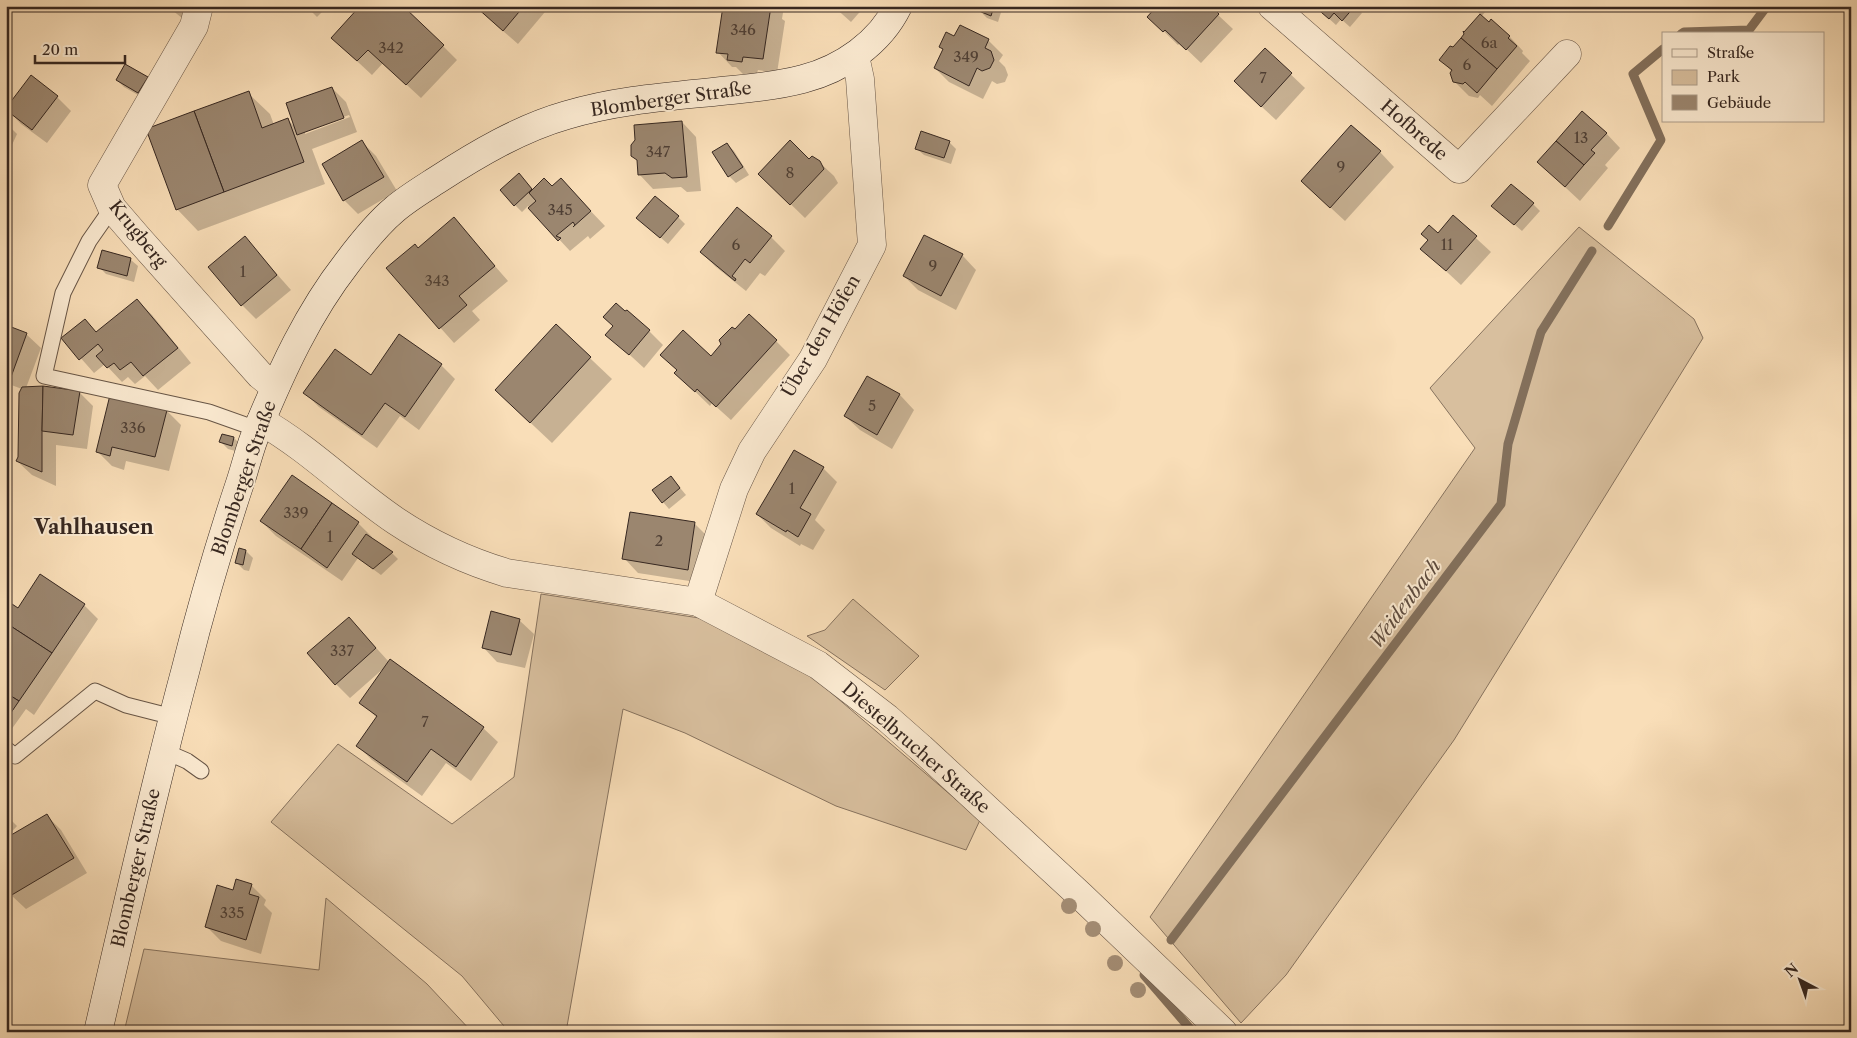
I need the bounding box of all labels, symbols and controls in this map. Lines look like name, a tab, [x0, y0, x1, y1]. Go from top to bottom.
house number: 346	[730, 20, 756, 39]
scale bar	[35, 32, 125, 64]
legend	[1662, 32, 1824, 122]
house number: 6a	[1481, 33, 1497, 52]
house number: 342	[378, 38, 404, 57]
text: 20 m	[42, 40, 78, 59]
text: Straße	[1707, 43, 1754, 62]
house number: 349	[953, 47, 979, 66]
house number: 6	[1463, 55, 1472, 74]
text: Park	[1707, 67, 1741, 86]
house number: 7	[1259, 68, 1267, 87]
street label: Blomberger Straße	[589, 77, 753, 121]
text: Gebäude	[1707, 93, 1771, 112]
street label: Hofbrede	[1376, 95, 1452, 165]
house number: 13	[1574, 128, 1588, 147]
house number: 347	[646, 142, 671, 161]
house number: 9	[1337, 157, 1345, 176]
house number: 8	[786, 163, 795, 182]
street label: Krugberg	[104, 196, 172, 272]
house number: 345	[547, 200, 573, 219]
house number: 6	[732, 235, 741, 254]
house number: 11	[1441, 235, 1454, 254]
house number: 9	[929, 256, 937, 275]
house number: 1	[240, 262, 247, 281]
street label: Über den Höfen	[776, 270, 865, 401]
house number: 343	[424, 271, 450, 290]
house number: 5	[868, 396, 876, 415]
street label: Blomberger Straße	[207, 398, 281, 558]
house number: 336	[120, 418, 146, 437]
house number: 1	[789, 479, 796, 498]
house number: 339	[283, 503, 309, 522]
district label: Vahlhausen	[33, 515, 154, 539]
house number: 1	[327, 527, 334, 546]
house number: 2	[655, 531, 663, 550]
water label: Weidenbach	[1364, 555, 1446, 653]
house number: 337	[330, 641, 355, 660]
street label: Diestelbrucher Straße	[838, 678, 994, 818]
house number: 7	[421, 712, 429, 731]
street label: Blomberger Straße	[107, 786, 165, 950]
house number: 335	[220, 903, 244, 922]
north arrow	[1774, 956, 1824, 1006]
text: N	[1781, 959, 1802, 981]

